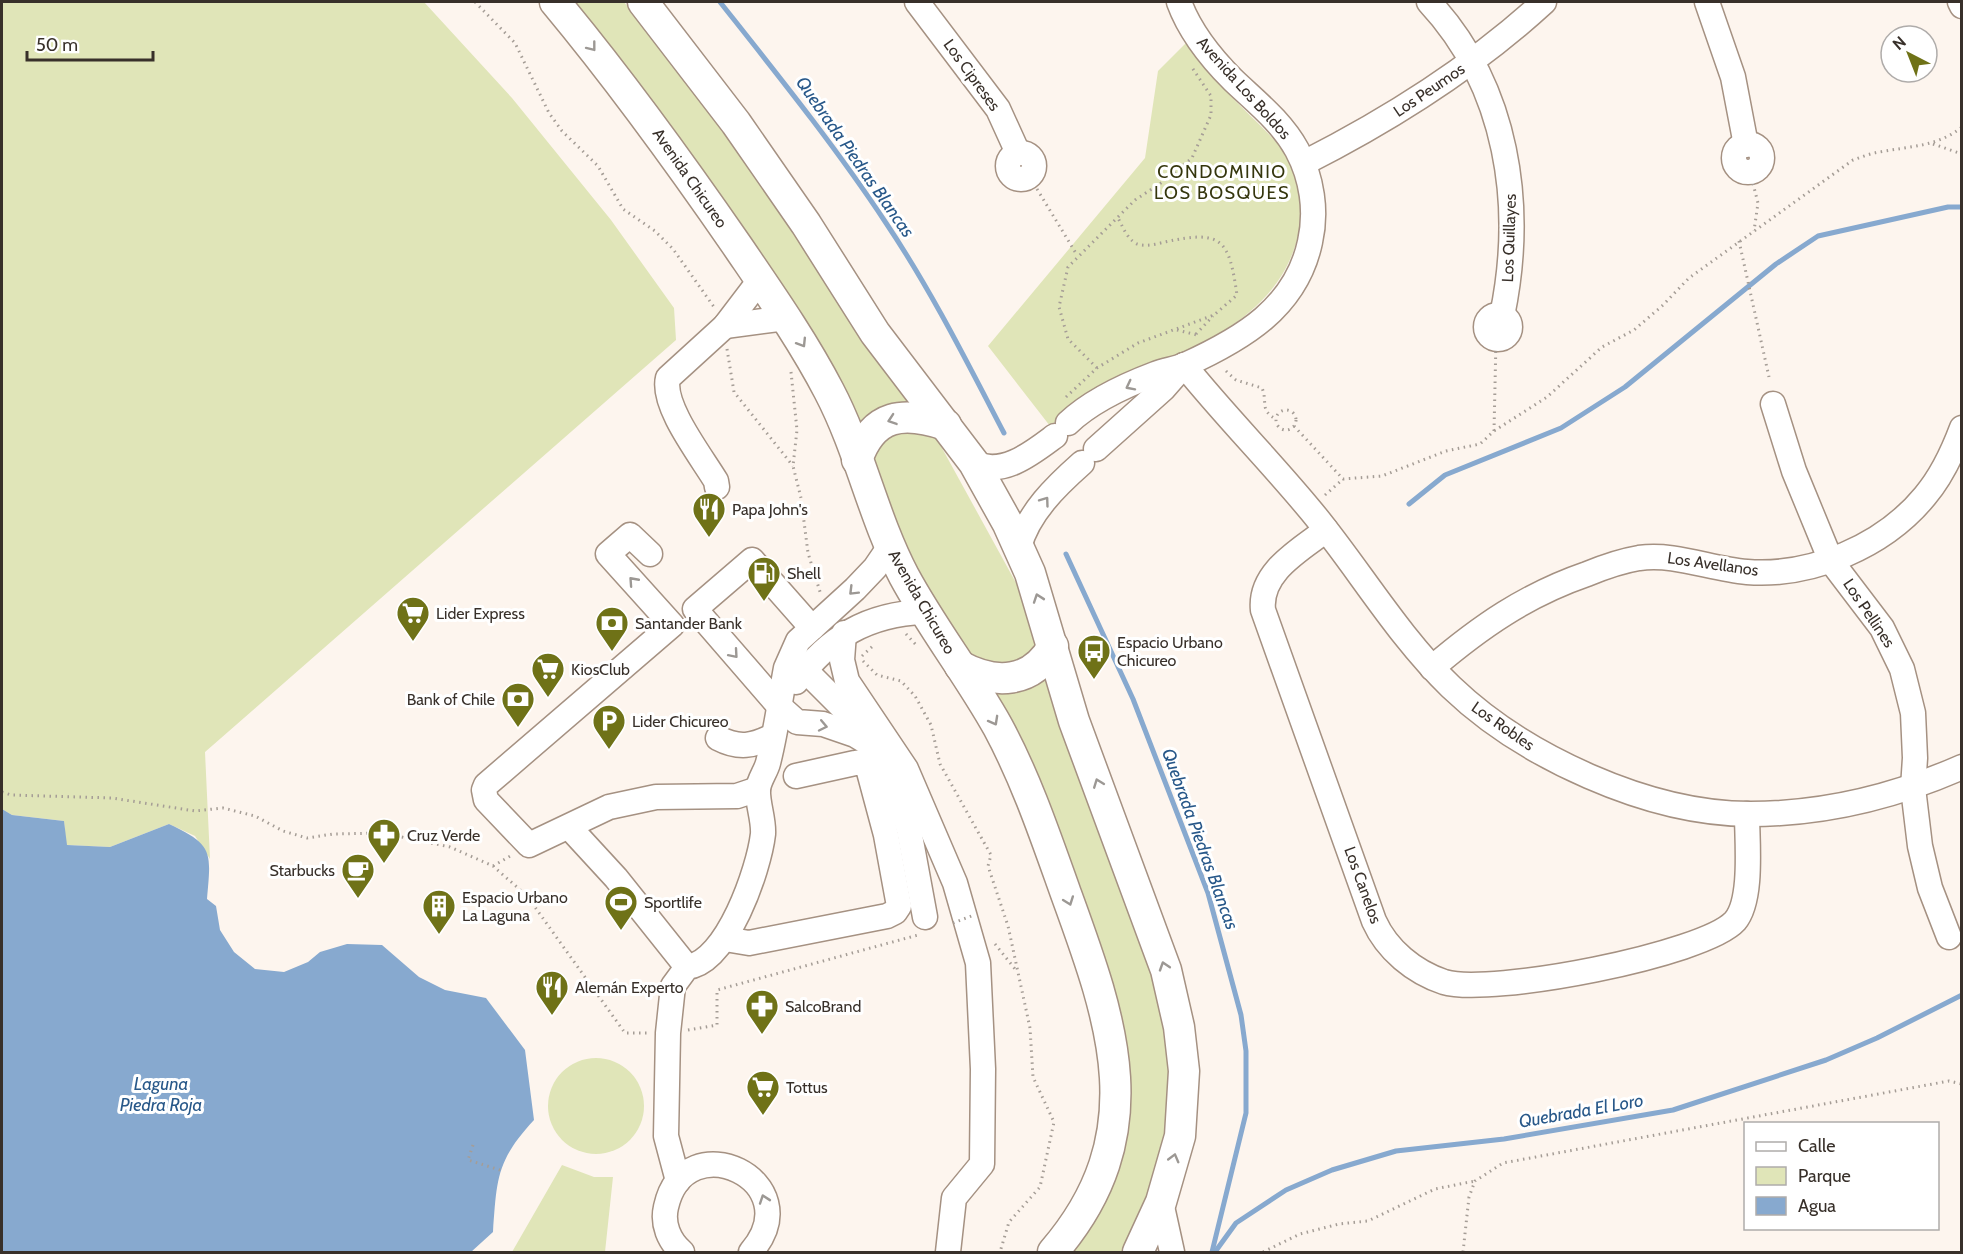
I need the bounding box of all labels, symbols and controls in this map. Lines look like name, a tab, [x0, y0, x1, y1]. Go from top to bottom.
scale bar	[27, 24, 153, 62]
north arrow	[1879, 24, 1939, 84]
text: N	[1889, 32, 1910, 54]
street label: Avenida Los Boldos	[1193, 33, 1295, 143]
text: 50 m	[36, 34, 78, 56]
street label: Los Cipreses	[940, 35, 1005, 115]
one-way arrow	[585, 40, 596, 51]
street label: Los Peumos	[1390, 59, 1469, 121]
water label: Quebrada Piedras Blancas	[791, 72, 919, 242]
street label: Avenida Chicureo	[649, 125, 731, 232]
district label: CONDOMINIO LOS BOSQUES	[1154, 161, 1290, 204]
street label: Los Quillayes	[1498, 193, 1520, 283]
one-way arrow	[794, 337, 806, 347]
one-way arrow	[1125, 379, 1136, 391]
one-way arrow	[887, 413, 898, 426]
restaurant icon: Papa John's	[691, 491, 727, 538]
one-way arrow	[1038, 497, 1049, 508]
place label: Papa John's	[732, 500, 808, 519]
street label: Avenida Chicureo	[884, 547, 960, 658]
street label: Los Avellanos	[1666, 548, 1760, 580]
fuel station icon: Shell	[746, 555, 782, 602]
place label: Shell	[787, 564, 821, 583]
street label: Los Pellines	[1839, 575, 1899, 651]
one-way arrow	[629, 577, 640, 588]
one-way arrow	[850, 584, 860, 595]
one-way arrow	[1033, 593, 1046, 604]
supermarket icon: Lider Express	[395, 595, 431, 642]
place label: Lider Express	[436, 604, 525, 623]
bank icon: Santander Bank	[594, 605, 630, 652]
place label: Santander Bank	[635, 614, 743, 633]
bus stop icon: Espacio Urbano Chicureo	[1076, 633, 1112, 680]
place label: Espacio Urbano Chicureo	[1117, 633, 1223, 670]
one-way arrow	[726, 647, 737, 658]
supermarket icon: KiosClub	[530, 651, 566, 698]
place label: KiosClub	[571, 660, 630, 679]
bank icon: Bank of Chile	[500, 681, 536, 728]
place label: Bank of Chile	[407, 690, 495, 709]
street label: Los Robles	[1468, 697, 1538, 755]
parking icon: Lider Chicureo	[591, 703, 627, 750]
place label: Lider Chicureo	[632, 712, 729, 731]
one-way arrow	[987, 715, 999, 725]
one-way arrow	[818, 719, 828, 732]
water label: Quebrada Piedras Blancas	[1157, 745, 1243, 933]
one-way arrow	[1093, 778, 1105, 789]
pharmacy icon: Cruz Verde	[366, 817, 402, 864]
place label: Cruz Verde	[407, 826, 480, 845]
street label: Los Canelos	[1340, 844, 1386, 927]
cafe icon: Starbucks	[340, 852, 376, 899]
place label: Starbucks	[269, 861, 335, 880]
sports icon: Sportlife	[603, 884, 639, 931]
building icon: Espacio Urbano La Laguna	[421, 888, 457, 935]
place label: Espacio Urbano La Laguna	[462, 888, 568, 925]
place label: Sportlife	[644, 893, 702, 912]
one-way arrow	[1061, 895, 1074, 906]
one-way arrow	[1159, 961, 1171, 972]
restaurant icon: Alemán Experto	[534, 969, 570, 1016]
place label: Alemán Experto	[575, 978, 684, 997]
pharmacy icon: SalcoBrand	[744, 988, 780, 1035]
place label: SalcoBrand	[785, 997, 861, 1016]
supermarket icon: Tottus	[745, 1069, 781, 1116]
water label: Laguna Piedra Roja	[120, 1073, 202, 1116]
place label: Tottus	[786, 1078, 828, 1097]
water label: Quebrada El Loro	[1517, 1089, 1645, 1133]
legend	[1744, 1122, 1939, 1230]
text: Calle	[1798, 1135, 1835, 1157]
one-way arrow	[1167, 1154, 1179, 1164]
text: Parque	[1798, 1165, 1851, 1187]
one-way arrow	[759, 1195, 772, 1205]
text: Agua	[1798, 1195, 1836, 1217]

